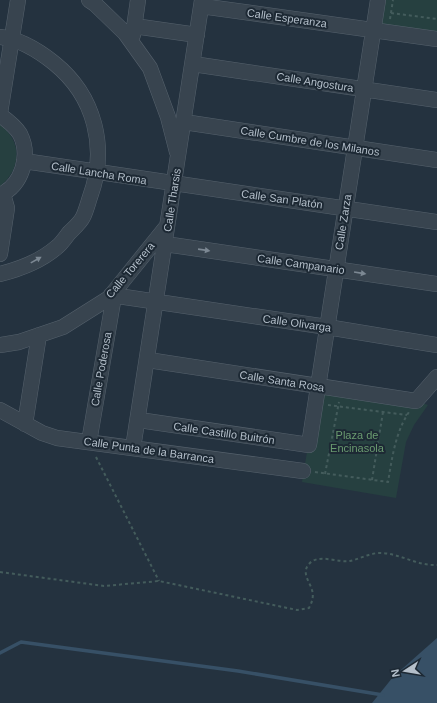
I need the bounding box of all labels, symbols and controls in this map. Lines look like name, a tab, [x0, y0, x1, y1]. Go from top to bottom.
street label: Calle Esperanza	[246, 6, 329, 30]
street label: Calle Angostura	[276, 70, 355, 94]
street label: Calle Cumbre de los Milanos	[240, 124, 381, 158]
street label: Calle Lancha Roma	[50, 160, 149, 187]
street label: Calle Tharsis	[161, 167, 183, 233]
street label: Calle San Platón	[241, 187, 323, 211]
street label: Calle Zarza	[333, 192, 353, 251]
street label: Calle Torerera	[103, 239, 157, 300]
one-way arrow	[198, 247, 210, 253]
street label: Calle Campanario	[257, 252, 345, 276]
one-way arrow	[30, 257, 42, 263]
one-way arrow	[354, 270, 366, 276]
street label: Calle Olivarga	[262, 312, 333, 334]
street label: Calle Poderosa	[89, 330, 114, 407]
street label: Calle Santa Rosa	[239, 368, 326, 394]
street label: Calle Castillo Buitrón	[173, 420, 275, 446]
park label: Plaza de Encinasola	[330, 429, 385, 454]
street label: Calle Punta de la Barranca	[83, 435, 216, 465]
north arrow	[385, 651, 425, 691]
text: N	[389, 668, 402, 678]

